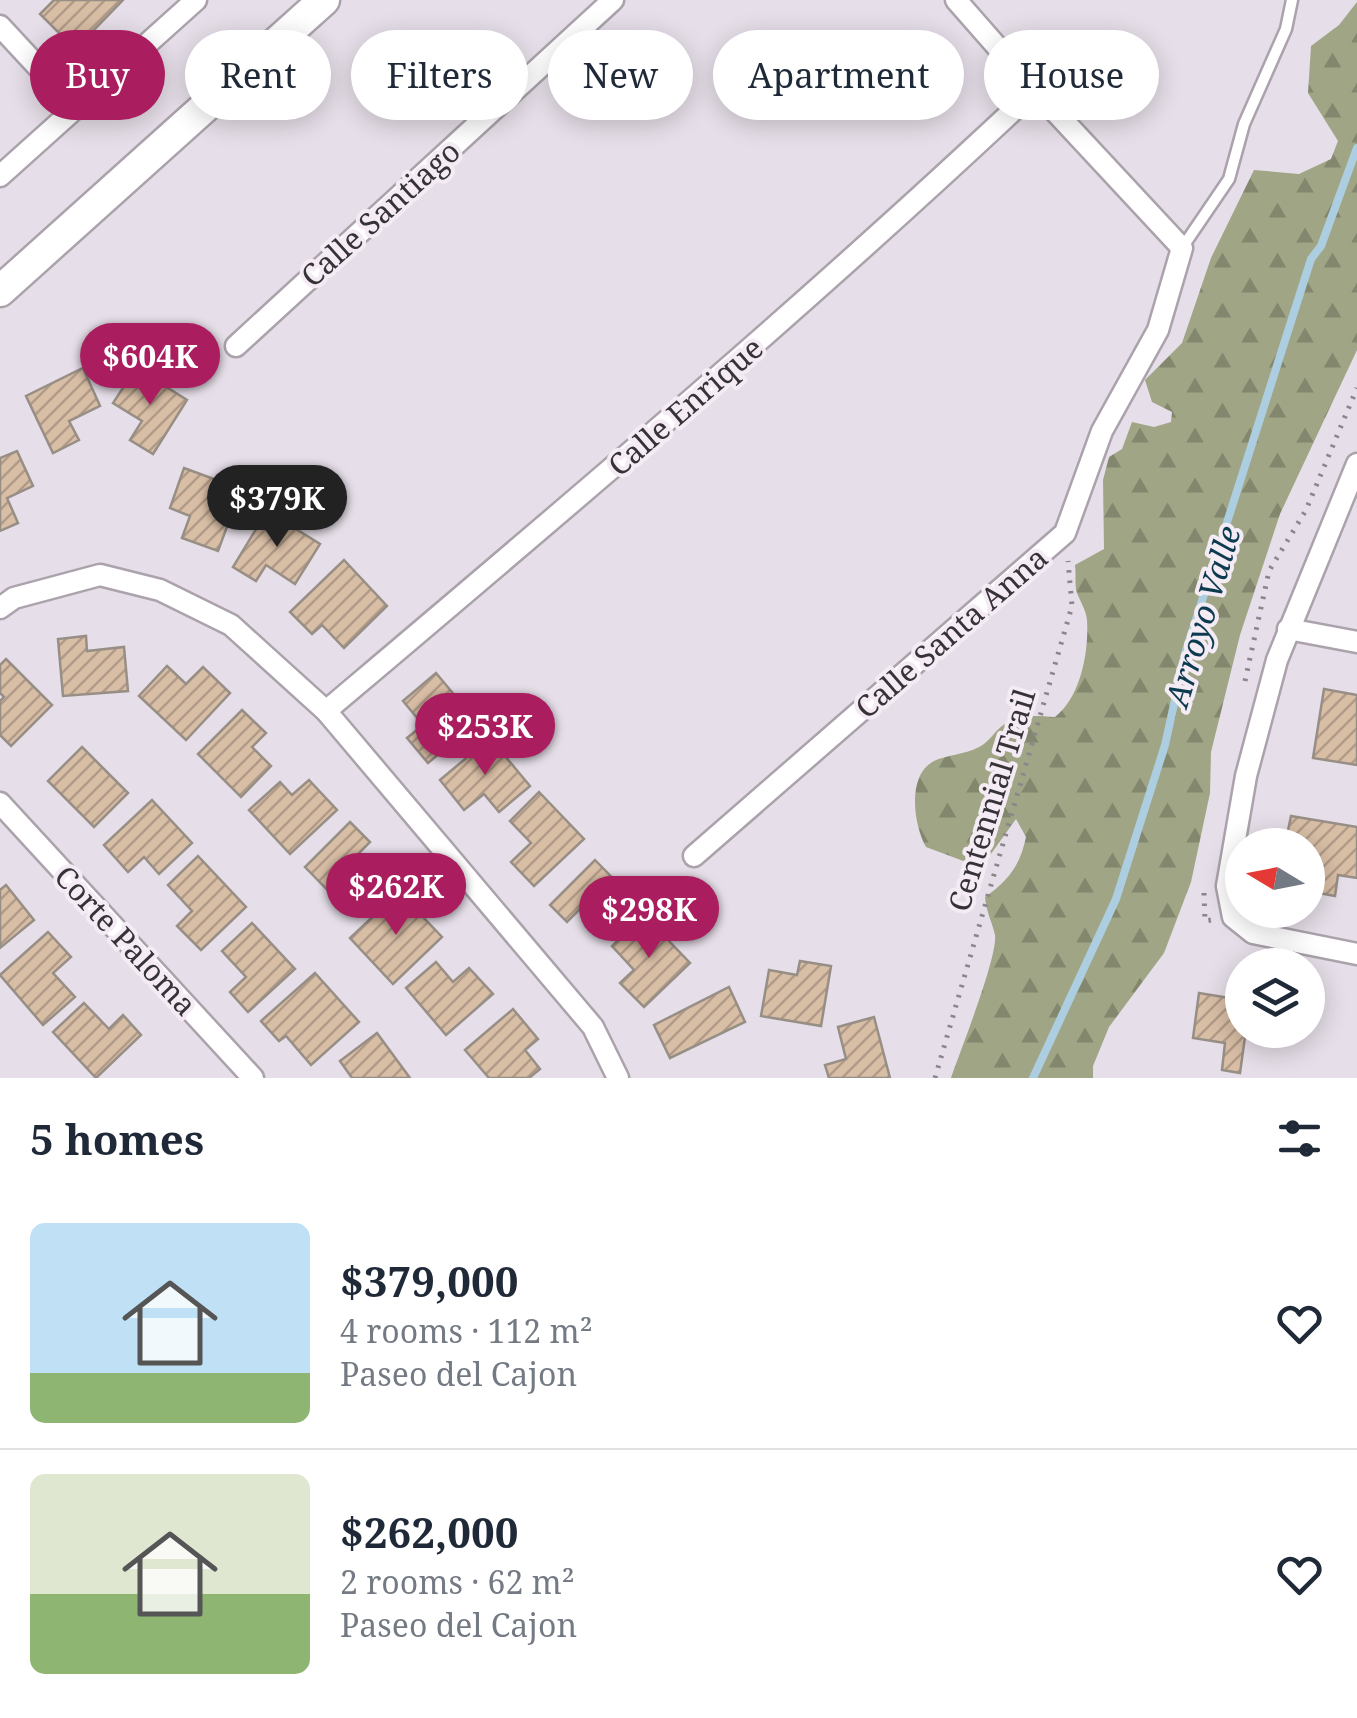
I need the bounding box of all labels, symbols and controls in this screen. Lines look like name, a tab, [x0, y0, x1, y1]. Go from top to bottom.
chip: Buy	[30, 30, 165, 120]
chip: Rent	[185, 30, 331, 120]
chip: Filters	[351, 30, 528, 120]
chip: New	[548, 30, 693, 120]
chip: Apartment	[713, 30, 964, 120]
chip: House	[984, 30, 1159, 120]
street label: Calle Santiago	[292, 131, 468, 295]
pin: $604K	[80, 323, 220, 408]
street label: Calle Enrique	[599, 327, 771, 485]
text: $604K	[102, 334, 198, 377]
pin: $379K	[207, 465, 347, 550]
text: $379K	[229, 476, 325, 519]
water label: Arroyo Valle	[1154, 520, 1250, 713]
street label: Calle Santa Anna	[846, 537, 1056, 727]
street label: Centennial Trail	[938, 684, 1044, 916]
pin: $253K	[415, 693, 555, 778]
text: $253K	[437, 704, 533, 747]
north arrow	[1225, 828, 1325, 928]
map controls	[1225, 828, 1325, 1048]
pin: $262K	[326, 853, 466, 938]
street label: Corte Paloma	[46, 856, 206, 1024]
text: $262K	[348, 864, 444, 907]
pin: $298K	[579, 876, 719, 961]
text: $298K	[601, 887, 697, 930]
button: layers	[1225, 948, 1325, 1048]
text: 5 homes	[30, 1110, 204, 1167]
icon: filters	[1272, 1111, 1327, 1166]
text: $379,000	[340, 1252, 518, 1309]
icon: home	[110, 1263, 230, 1383]
icon: heart	[1272, 1296, 1327, 1351]
text: 4 rooms · 112 m²	[340, 1309, 593, 1352]
text: Paseo del Cajon	[340, 1352, 577, 1395]
text: $262,000	[340, 1503, 518, 1560]
icon: home	[110, 1514, 230, 1634]
icon: heart	[1272, 1547, 1327, 1602]
text: 2 rooms · 62 m²	[340, 1560, 575, 1603]
text: Paseo del Cajon	[340, 1603, 577, 1646]

